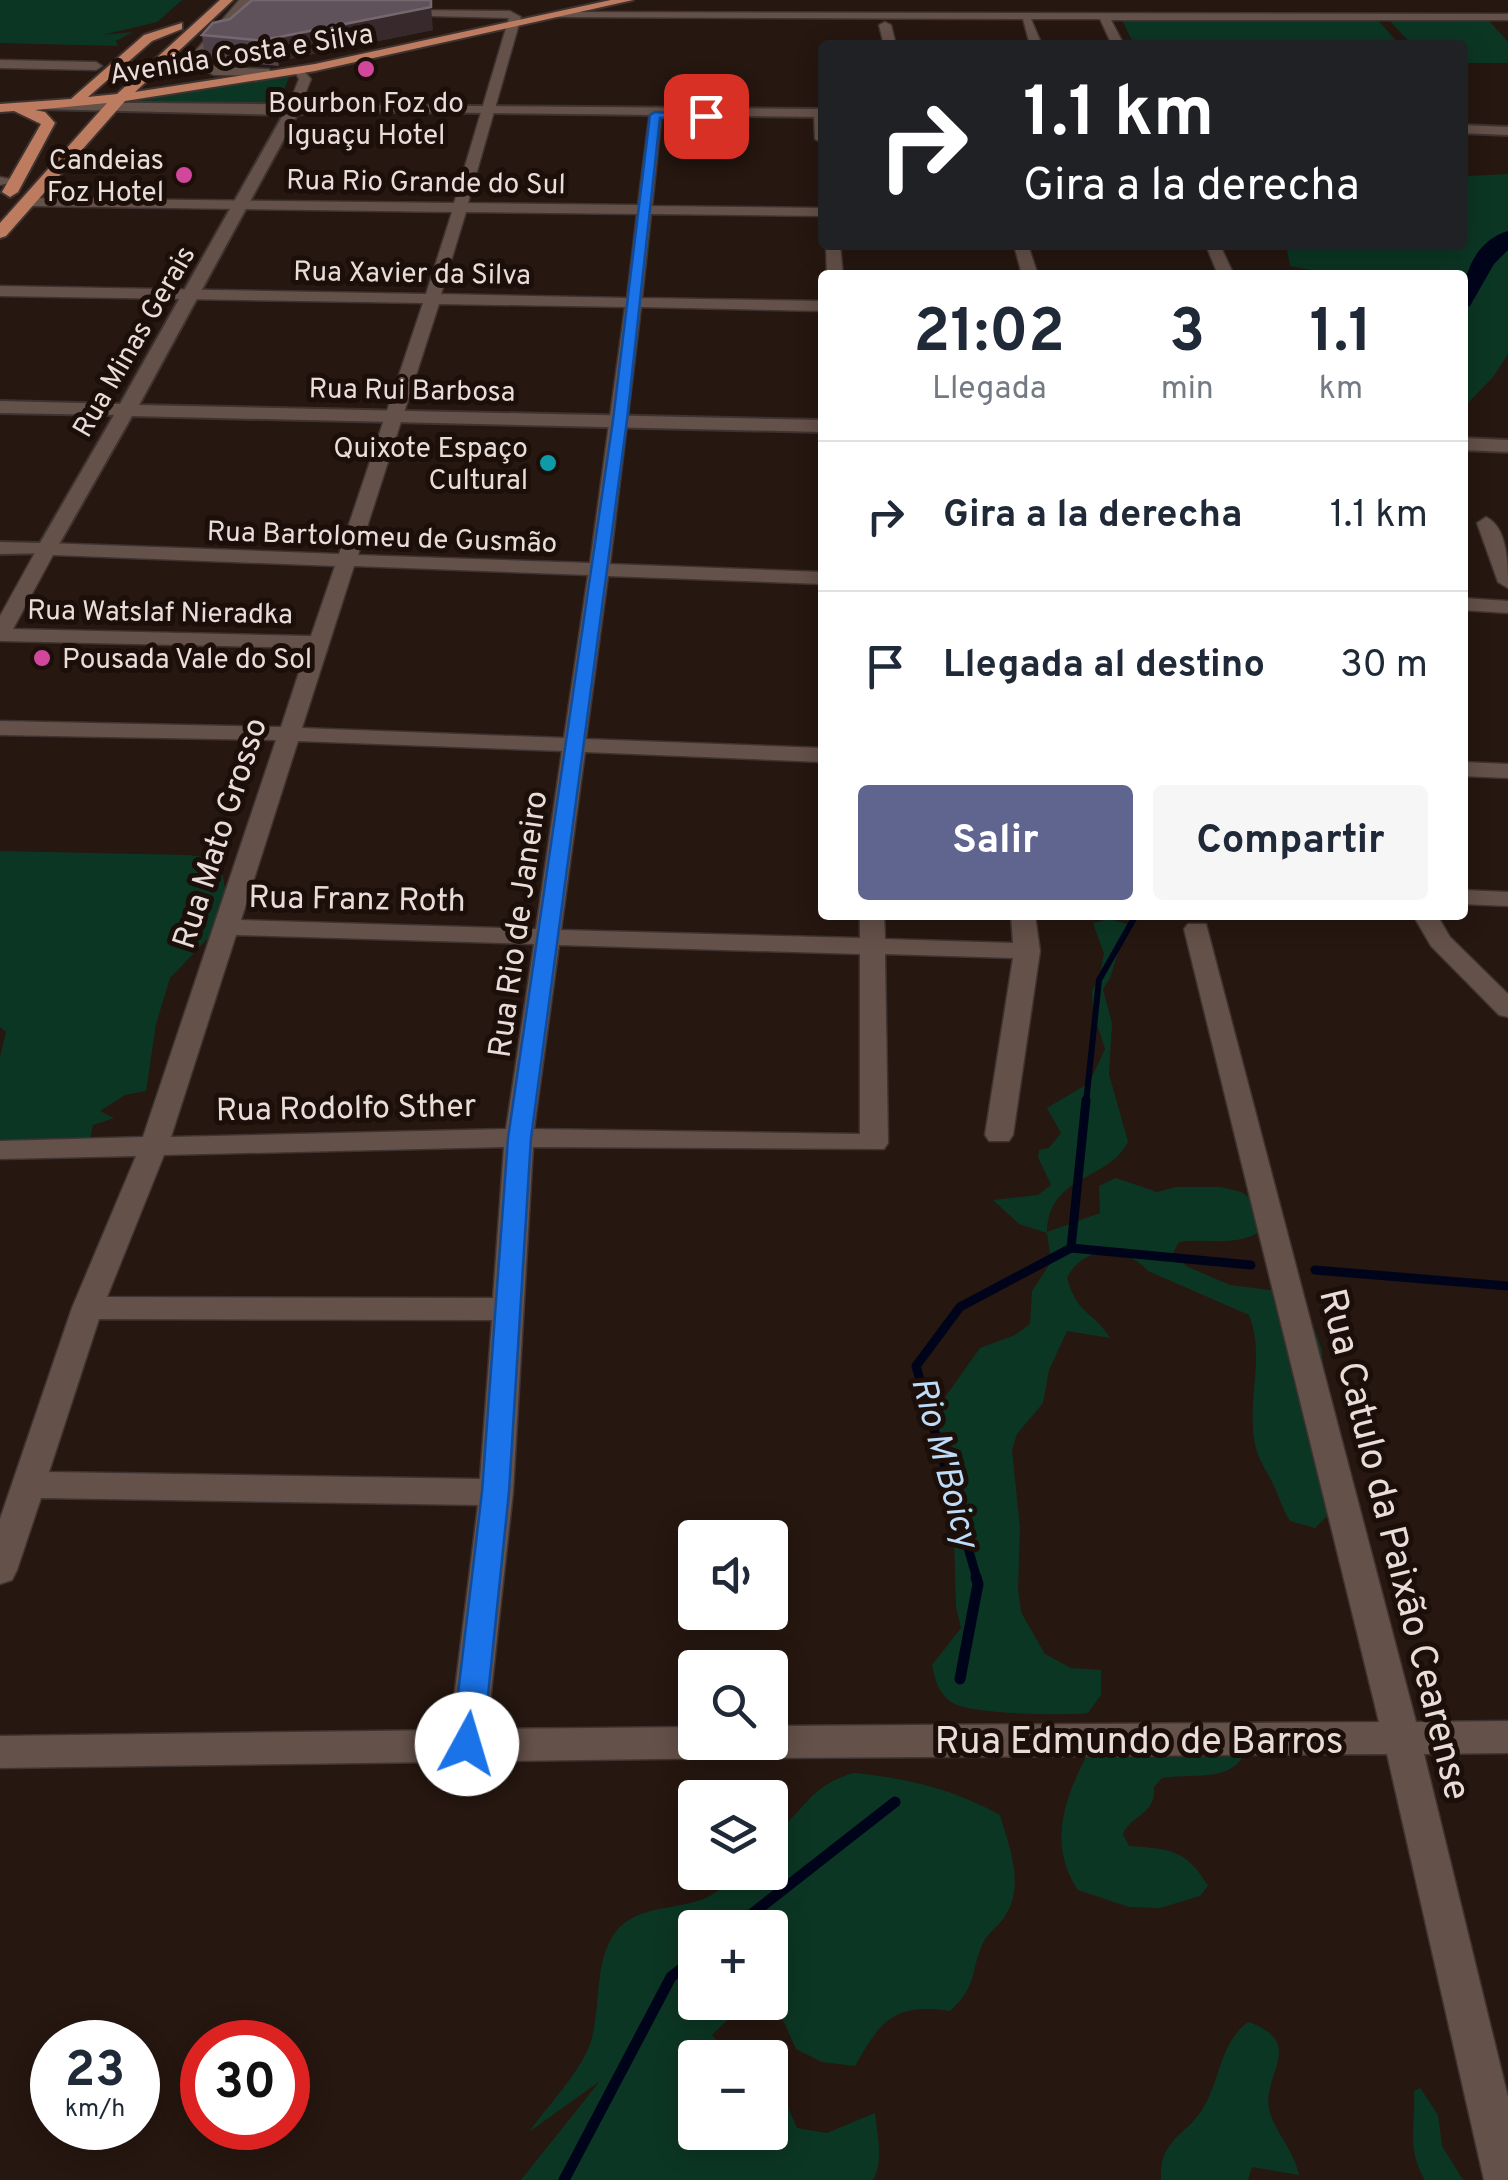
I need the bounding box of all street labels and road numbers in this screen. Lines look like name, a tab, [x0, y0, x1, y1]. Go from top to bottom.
street label: Avenida Costa e Silva	[107, 17, 376, 95]
street label: Rua Rio Grande do Sul	[286, 164, 566, 204]
street label: Rua Minas Gerais	[66, 240, 205, 445]
street label: Rua Xavier da Silva	[293, 255, 531, 295]
street label: Rua Rui Barbosa	[308, 372, 516, 412]
street label: Rua Bartolomeu de Gusmão	[206, 515, 558, 563]
street label: Rua Watslaf Nieradka	[27, 594, 293, 634]
street label: Rua Mato Grosso	[166, 713, 278, 954]
street label: Rua Rio de Janeiro	[481, 788, 558, 1060]
street label: Rua Franz Roth	[248, 879, 466, 923]
street label: Rua Rodolfo Sther	[215, 1088, 477, 1132]
street label: Rua Catulo da Paixão Cearense	[1305, 1284, 1480, 1806]
street label: Rua Edmundo de Barros	[935, 1719, 1343, 1768]

